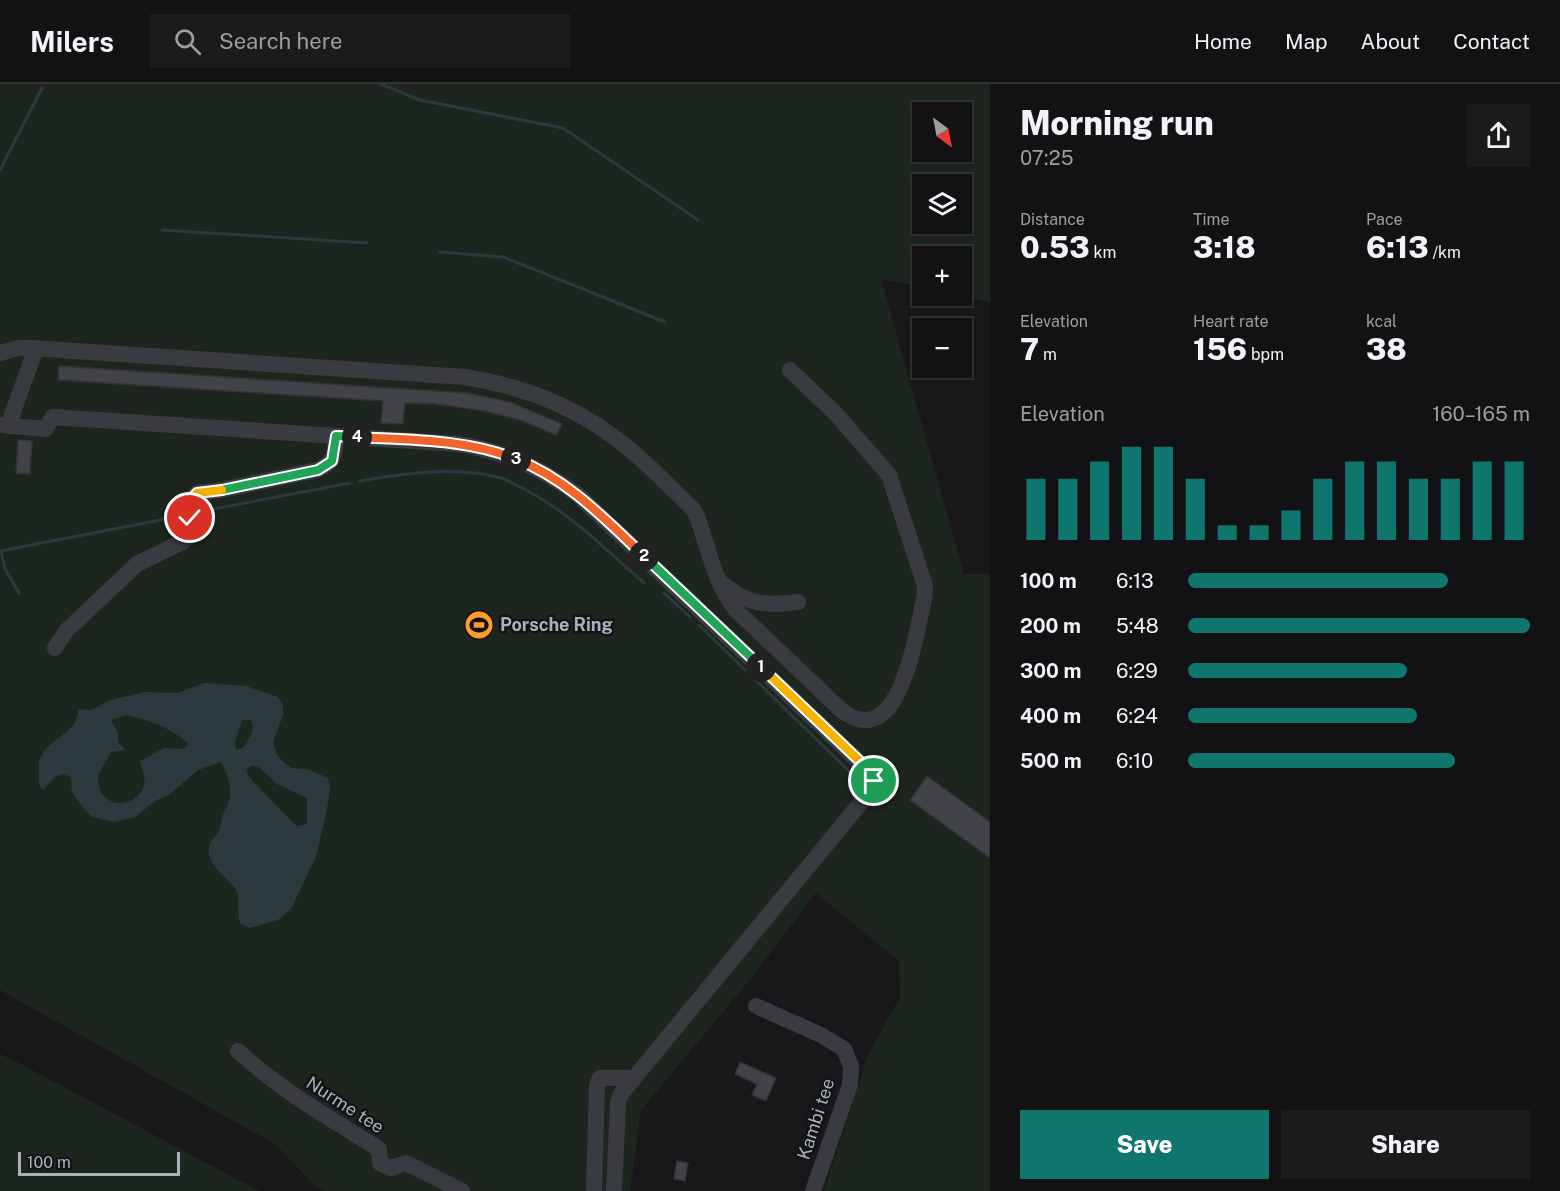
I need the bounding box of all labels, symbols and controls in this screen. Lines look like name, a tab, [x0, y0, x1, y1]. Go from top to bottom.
search box	[150, 14, 570, 68]
text: Milers	[30, 25, 114, 58]
icon: search	[171, 25, 204, 58]
text: Search here	[219, 28, 343, 54]
text: Home	[1194, 29, 1252, 54]
text: Map	[1285, 29, 1328, 54]
text: About	[1361, 29, 1420, 54]
text: Contact	[1453, 29, 1530, 54]
north arrow	[912, 102, 972, 162]
map controls	[912, 102, 972, 378]
text: Morning run	[1020, 104, 1214, 142]
button: share	[1467, 104, 1530, 167]
text: 07:25	[1020, 146, 1074, 170]
button: layers	[912, 174, 972, 234]
text: Distance	[1020, 210, 1085, 229]
text: Time	[1193, 210, 1229, 229]
text: Pace	[1366, 210, 1403, 229]
text: 0.53	[1020, 229, 1090, 265]
text: 3:18	[1193, 229, 1256, 265]
text: 6:13	[1366, 229, 1429, 265]
text: km	[1090, 243, 1116, 262]
text: /km	[1429, 243, 1461, 262]
button: +	[912, 246, 972, 306]
text: Elevation	[1020, 312, 1088, 331]
text: Heart rate	[1193, 312, 1269, 331]
text: kcal	[1366, 312, 1397, 331]
button: −	[912, 318, 972, 378]
text: 7	[1020, 331, 1039, 367]
text: 156	[1193, 331, 1247, 367]
text: 38	[1366, 331, 1407, 367]
text: m	[1039, 345, 1057, 364]
text: bpm	[1247, 345, 1284, 364]
text: Elevation	[1020, 402, 1105, 426]
text: 160–165 m	[1432, 402, 1530, 426]
pin: 4	[342, 422, 372, 452]
text: 4	[352, 427, 362, 446]
pin: 3	[501, 444, 531, 474]
text: 3	[511, 449, 521, 468]
pin	[164, 492, 215, 543]
icon: check	[173, 501, 206, 534]
pin: 2	[629, 541, 659, 571]
text: 2	[639, 546, 649, 565]
text: 100 m	[1020, 569, 1077, 593]
text: 6:13	[1116, 569, 1154, 593]
sports icon: Porsche Ring	[463, 609, 495, 641]
place label: Porsche Ring	[500, 614, 613, 635]
text: 200 m	[1020, 614, 1081, 638]
text: 5:48	[1116, 614, 1159, 638]
pin: 1	[746, 652, 776, 682]
text: 1	[758, 657, 764, 676]
text: 300 m	[1020, 659, 1081, 683]
text: 6:29	[1116, 659, 1158, 683]
text: 400 m	[1020, 704, 1081, 728]
text: 6:24	[1116, 704, 1158, 728]
text: 500 m	[1020, 749, 1082, 773]
text: 6:10	[1116, 749, 1153, 773]
pin	[848, 755, 899, 806]
icon: arrive	[857, 764, 890, 797]
street label: Nurme tee	[303, 1072, 388, 1137]
street label: Kambi tee	[793, 1075, 839, 1162]
button: Save	[1020, 1110, 1269, 1179]
button: Share	[1281, 1110, 1530, 1179]
scale bar	[18, 1149, 180, 1176]
text: 100 m	[27, 1153, 71, 1172]

